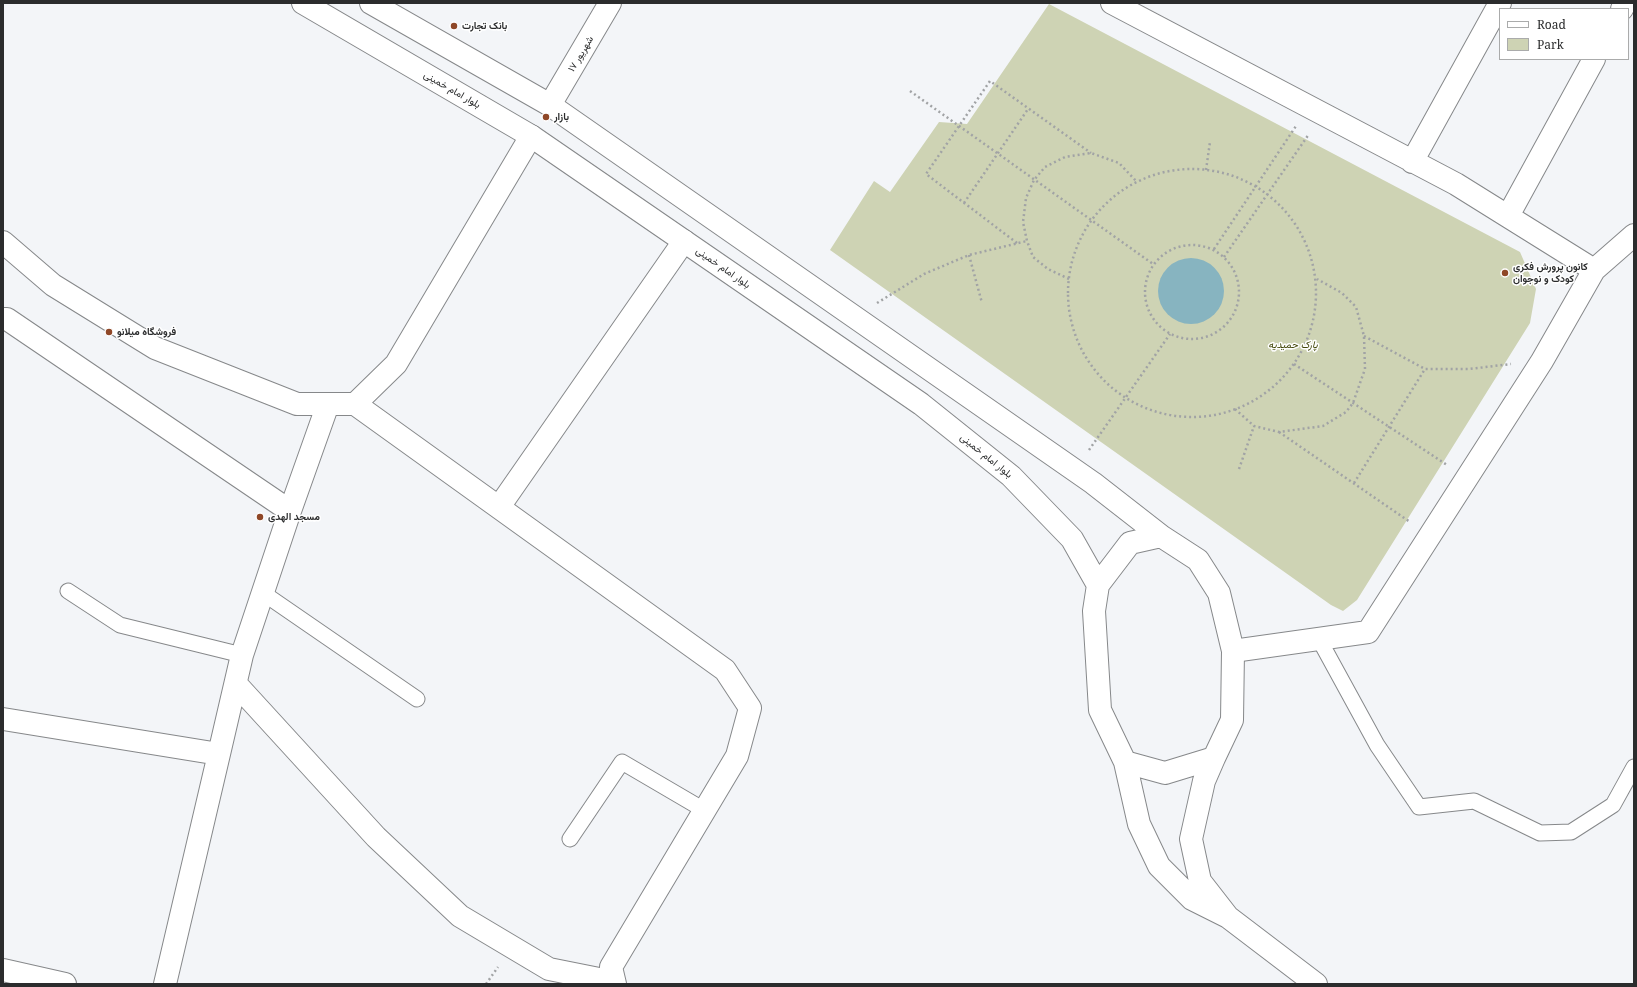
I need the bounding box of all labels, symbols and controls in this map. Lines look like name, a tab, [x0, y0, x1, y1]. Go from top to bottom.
legend	[1499, 8, 1629, 60]
text: Road	[1537, 16, 1566, 33]
place label: بانک تجارت	[462, 20, 507, 32]
marker: بانک تجارت	[449, 21, 459, 31]
street label: ۱۷ شهریور	[566, 34, 596, 74]
text: Park	[1537, 36, 1564, 53]
street label: بلوار امام خمینی	[421, 69, 483, 111]
place label: بازار	[554, 111, 569, 123]
marker: بازار	[541, 112, 551, 122]
street label: بلوار امام خمینی	[693, 245, 753, 291]
place label: کانون پرورش فکری کودک و نوجوان	[1513, 261, 1588, 284]
marker: کانون پرورش فکری کودک و نوجوان	[1500, 268, 1510, 278]
place label: فروشگاه میلانو	[117, 326, 176, 338]
marker: فروشگاه میلانو	[104, 327, 114, 337]
park label: پارک حمیدیه	[1268, 339, 1318, 351]
street label: بلوار امام خمینی	[957, 431, 1015, 481]
place label: مسجد الهدی	[268, 511, 320, 523]
marker: مسجد الهدی	[255, 512, 265, 522]

